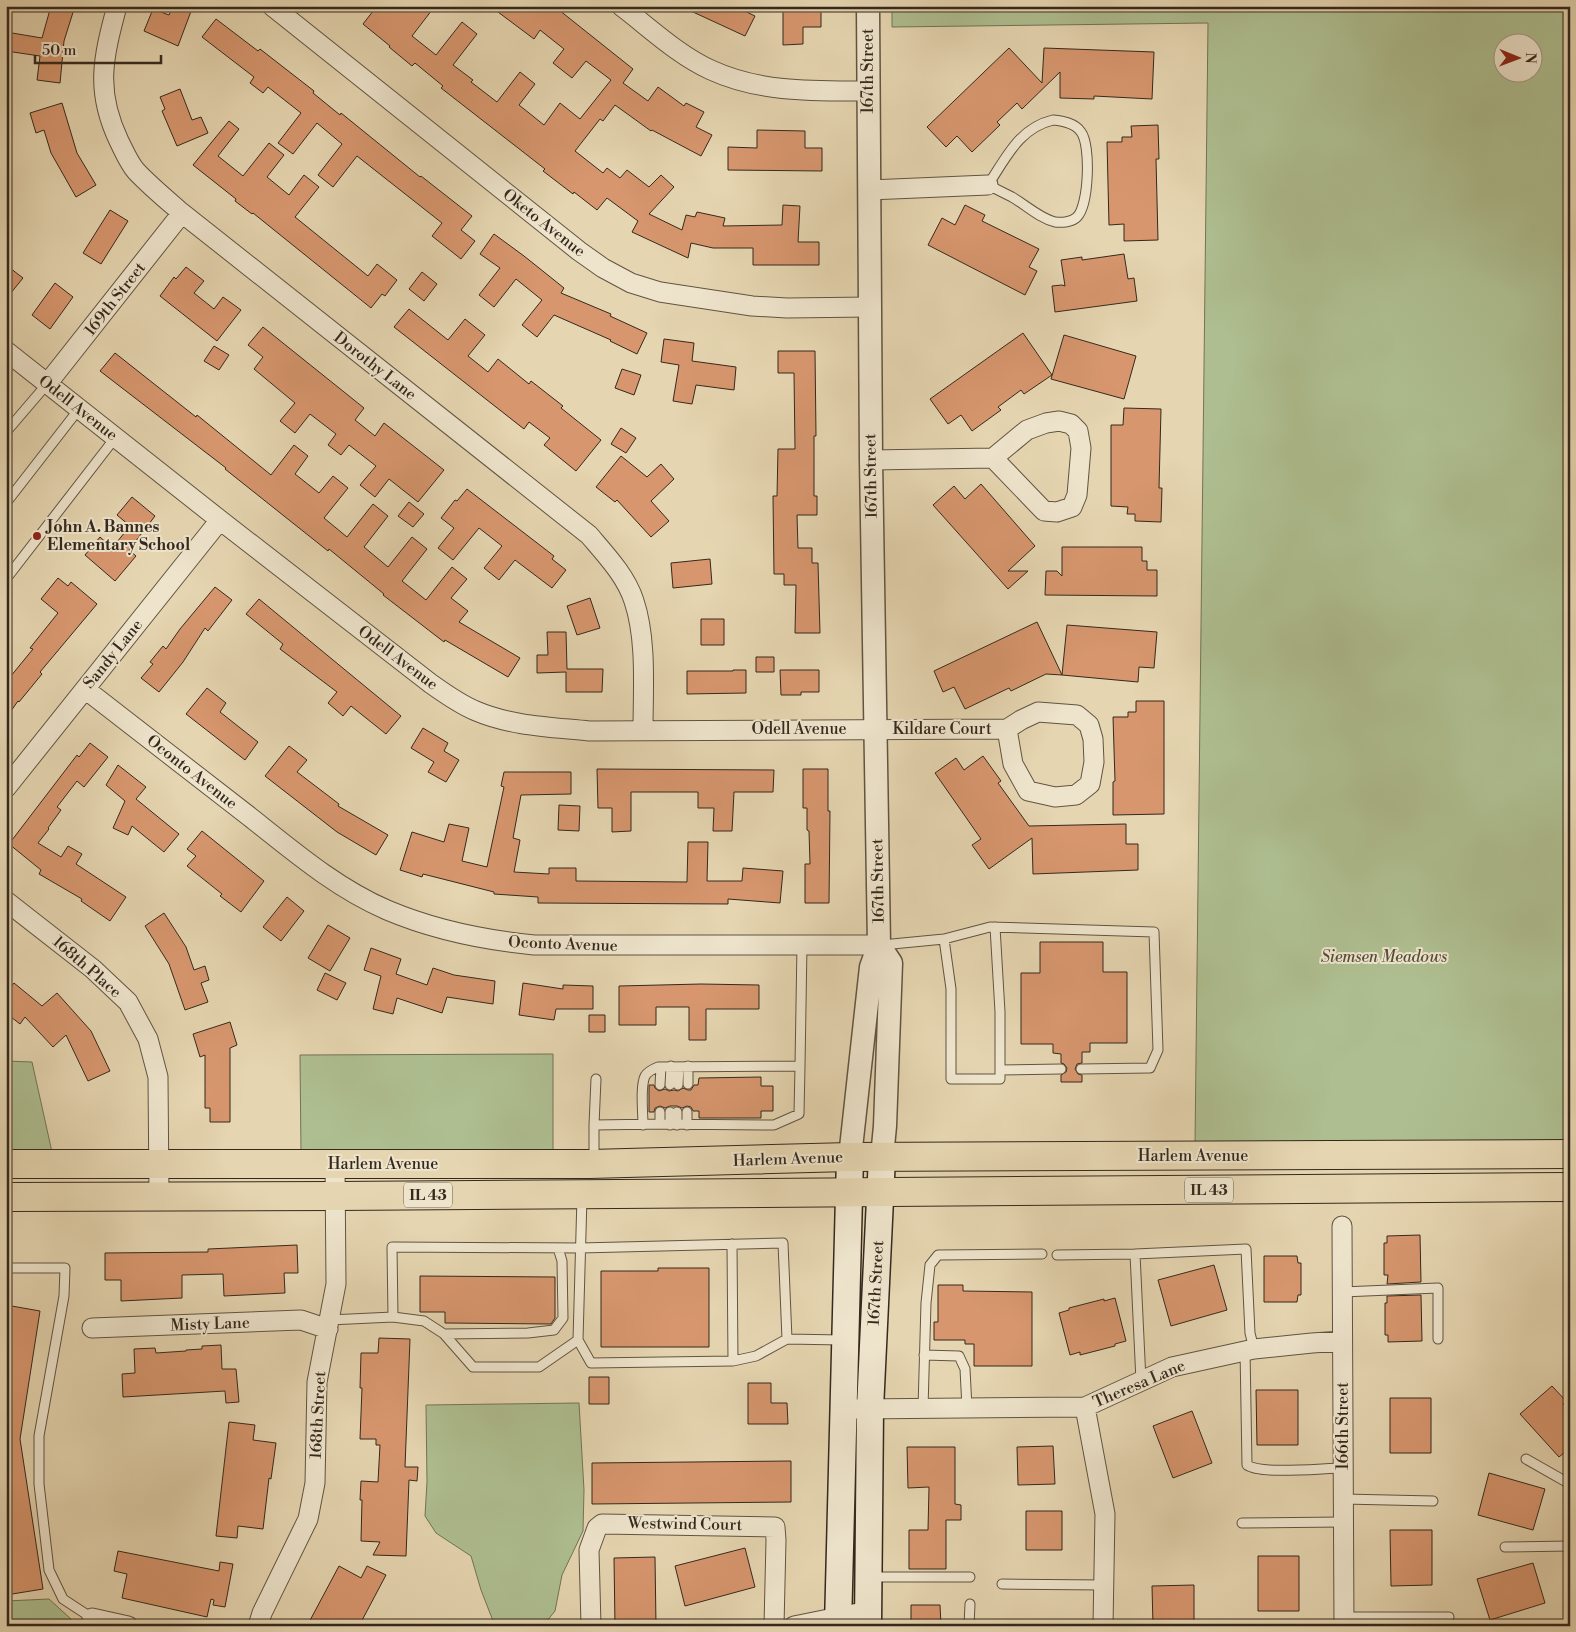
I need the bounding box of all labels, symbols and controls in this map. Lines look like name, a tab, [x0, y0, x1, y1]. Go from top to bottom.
street label: 167th Street	[858, 28, 878, 114]
scale bar	[35, 32, 161, 64]
north arrow	[1494, 32, 1544, 82]
text: 50 m	[42, 41, 76, 60]
text: N	[1521, 53, 1539, 64]
street label: Oketo Avenue	[499, 185, 589, 261]
street label: 169th Street	[80, 258, 150, 340]
street label: Dorothy Lane	[330, 327, 420, 405]
street label: Odell Avenue	[34, 371, 122, 445]
street label: 167th Street	[860, 433, 882, 519]
place label: John A. Bannes Elementary School	[45, 517, 191, 555]
marker: John A. Bannes Elementary School	[31, 530, 43, 542]
street label: Sandy Lane	[79, 615, 147, 693]
street label: Odell Avenue	[354, 621, 442, 695]
street label: Odell Avenue	[751, 719, 847, 739]
street label: Kildare Court	[892, 719, 992, 739]
street label: Oconto Avenue	[143, 730, 241, 814]
street label: 167th Street	[867, 838, 889, 924]
street label: 168th Place	[49, 932, 125, 1002]
street label: Oconto Avenue	[508, 932, 618, 956]
park label: Siemsen Meadows	[1321, 947, 1447, 967]
street label: Harlem Avenue	[1138, 1146, 1248, 1166]
street label: Harlem Avenue	[732, 1147, 844, 1171]
street label: Harlem Avenue	[328, 1154, 438, 1174]
road number: IL 43	[1185, 1178, 1233, 1202]
road number: IL 43	[404, 1182, 452, 1208]
street label: 167th Street	[864, 1240, 888, 1326]
street label: Misty Lane	[170, 1313, 250, 1335]
street label: Theresa Lane	[1090, 1356, 1188, 1412]
street label: 168th Street	[306, 1370, 330, 1459]
street label: 166th Street	[1333, 1382, 1353, 1470]
street label: Westwind Court	[626, 1513, 743, 1535]

